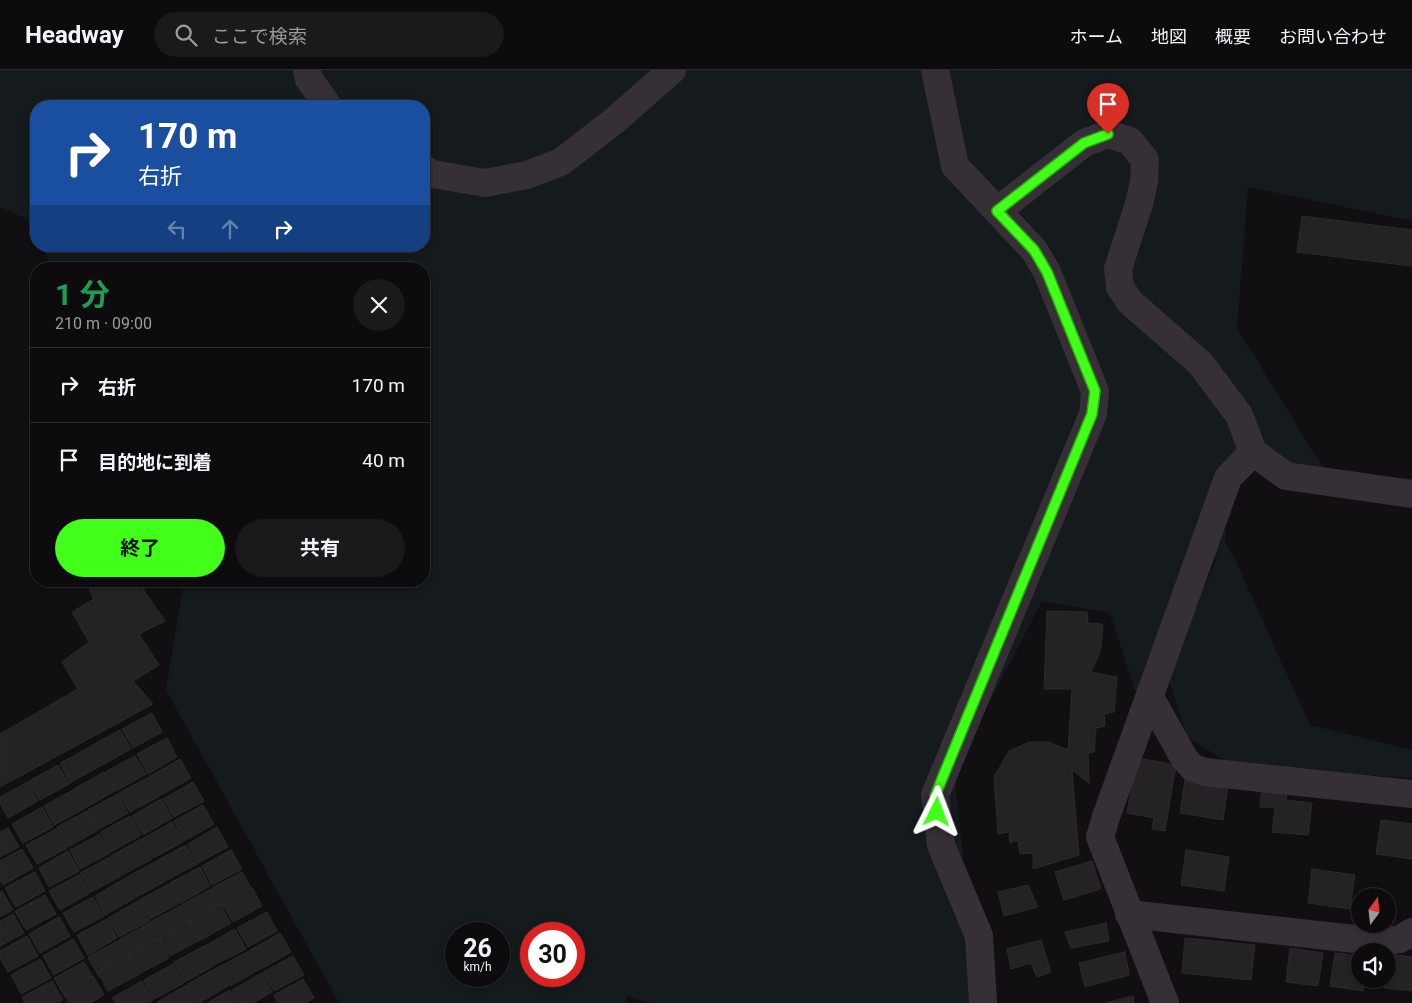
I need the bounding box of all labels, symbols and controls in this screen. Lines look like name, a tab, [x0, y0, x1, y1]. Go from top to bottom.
search box	[154, 12, 504, 57]
text: Headway	[25, 21, 124, 49]
icon: search	[172, 21, 200, 49]
text: ここで検索	[212, 25, 307, 48]
text: ホーム	[1070, 26, 1123, 47]
text: 地図	[1151, 26, 1187, 47]
text: 概要	[1215, 26, 1251, 47]
text: お問い合わせ	[1279, 26, 1387, 47]
pin	[1087, 83, 1129, 134]
icon: arrive	[1094, 90, 1122, 118]
text: 170 m	[138, 116, 237, 157]
icon: right	[55, 120, 120, 185]
text: 右折	[138, 164, 182, 189]
icon: left	[163, 215, 191, 243]
icon: ahead	[216, 215, 244, 243]
icon: right	[269, 215, 297, 243]
text: 1 分	[55, 277, 110, 312]
button: close	[353, 279, 405, 331]
text: 210 m · 09:00	[55, 314, 152, 333]
icon: right	[55, 371, 83, 399]
text: 170 m	[352, 374, 405, 397]
text: 右折	[98, 376, 136, 399]
icon: arrive	[55, 446, 83, 474]
text: 40 m	[362, 449, 405, 472]
text: 目的地に到着	[98, 451, 212, 474]
button: 終了	[55, 519, 225, 577]
button: 共有	[235, 519, 405, 577]
position arrow	[910, 785, 962, 837]
north arrow	[1351, 888, 1396, 932]
map controls	[1351, 888, 1396, 988]
speed limit sign: 30	[520, 922, 585, 987]
text: 26	[463, 934, 492, 963]
button: sound	[1351, 943, 1396, 988]
text: km/h	[463, 960, 492, 974]

